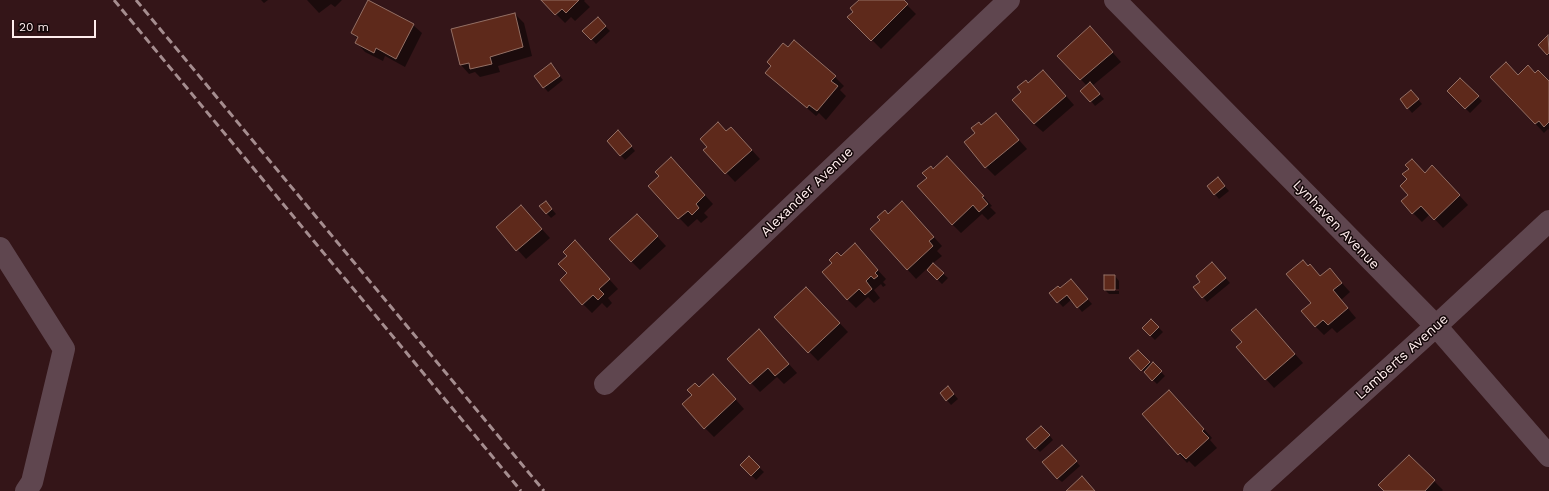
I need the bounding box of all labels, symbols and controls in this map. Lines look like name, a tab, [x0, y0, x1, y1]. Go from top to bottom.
scale bar	[14, 12, 98, 38]
text: 20 m	[19, 20, 49, 34]
street label: Alexander Avenue	[757, 144, 857, 240]
street label: Lynhaven Avenue	[1289, 177, 1383, 273]
street label: Lamberts Avenue	[1352, 311, 1452, 403]

